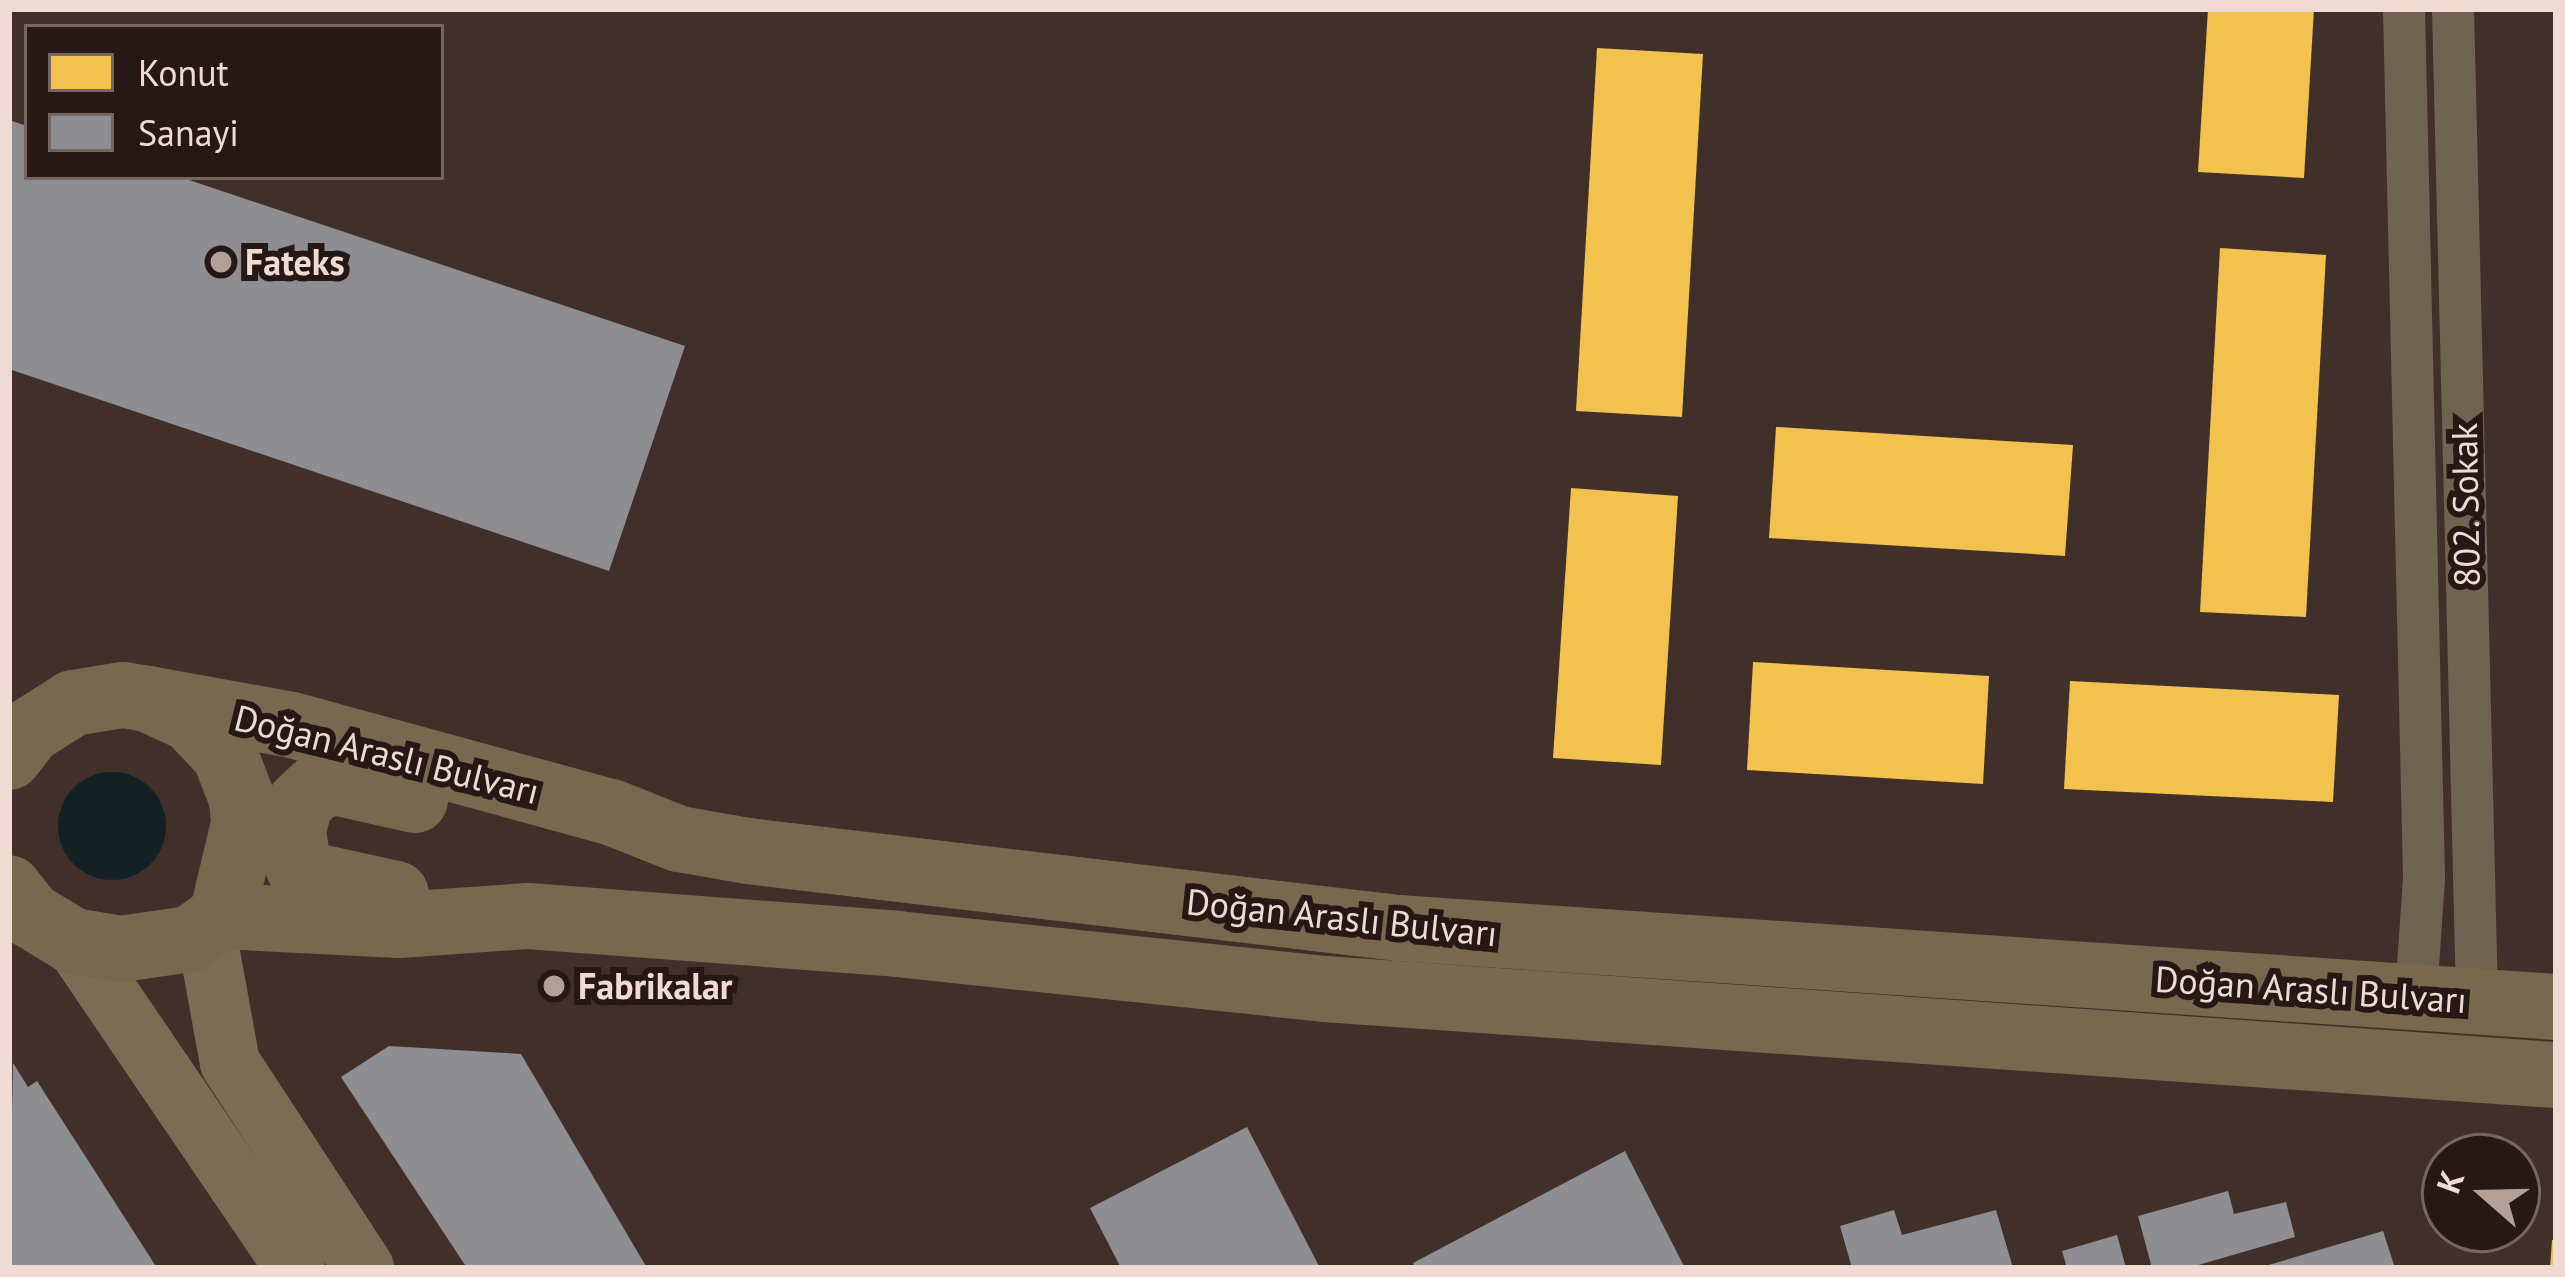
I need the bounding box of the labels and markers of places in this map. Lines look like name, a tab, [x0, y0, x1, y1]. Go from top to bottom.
place label: Fateks	[245, 240, 345, 284]
marker: Fateks	[208, 249, 234, 275]
place label: Fabrikalar	[578, 964, 732, 1008]
marker: Fabrikalar	[541, 973, 567, 999]

